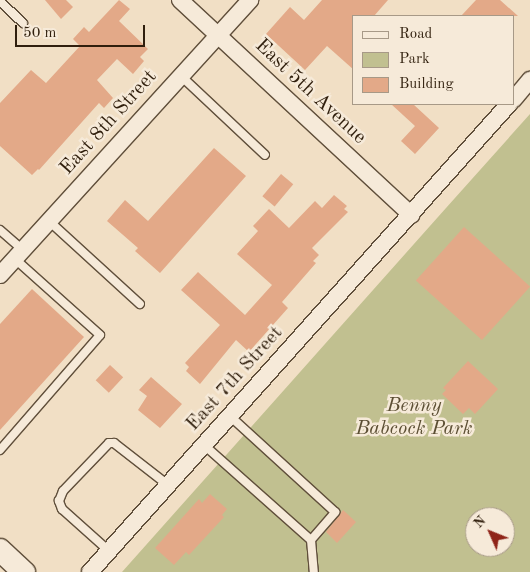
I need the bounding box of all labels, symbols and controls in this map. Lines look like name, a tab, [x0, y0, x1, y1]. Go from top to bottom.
scale bar	[18, 15, 148, 47]
legend	[352, 15, 515, 105]
text: 50 m	[23, 26, 57, 41]
text: Road	[399, 27, 432, 42]
street label: East 5th Avenue	[249, 34, 371, 150]
text: Park	[399, 52, 430, 67]
street label: East 8th Street	[56, 66, 162, 180]
text: Building	[399, 77, 454, 92]
street label: East 7th Street	[182, 322, 288, 436]
park label: Benny Babcock Park	[355, 394, 473, 441]
north arrow	[465, 507, 515, 557]
text: N	[471, 514, 489, 531]

